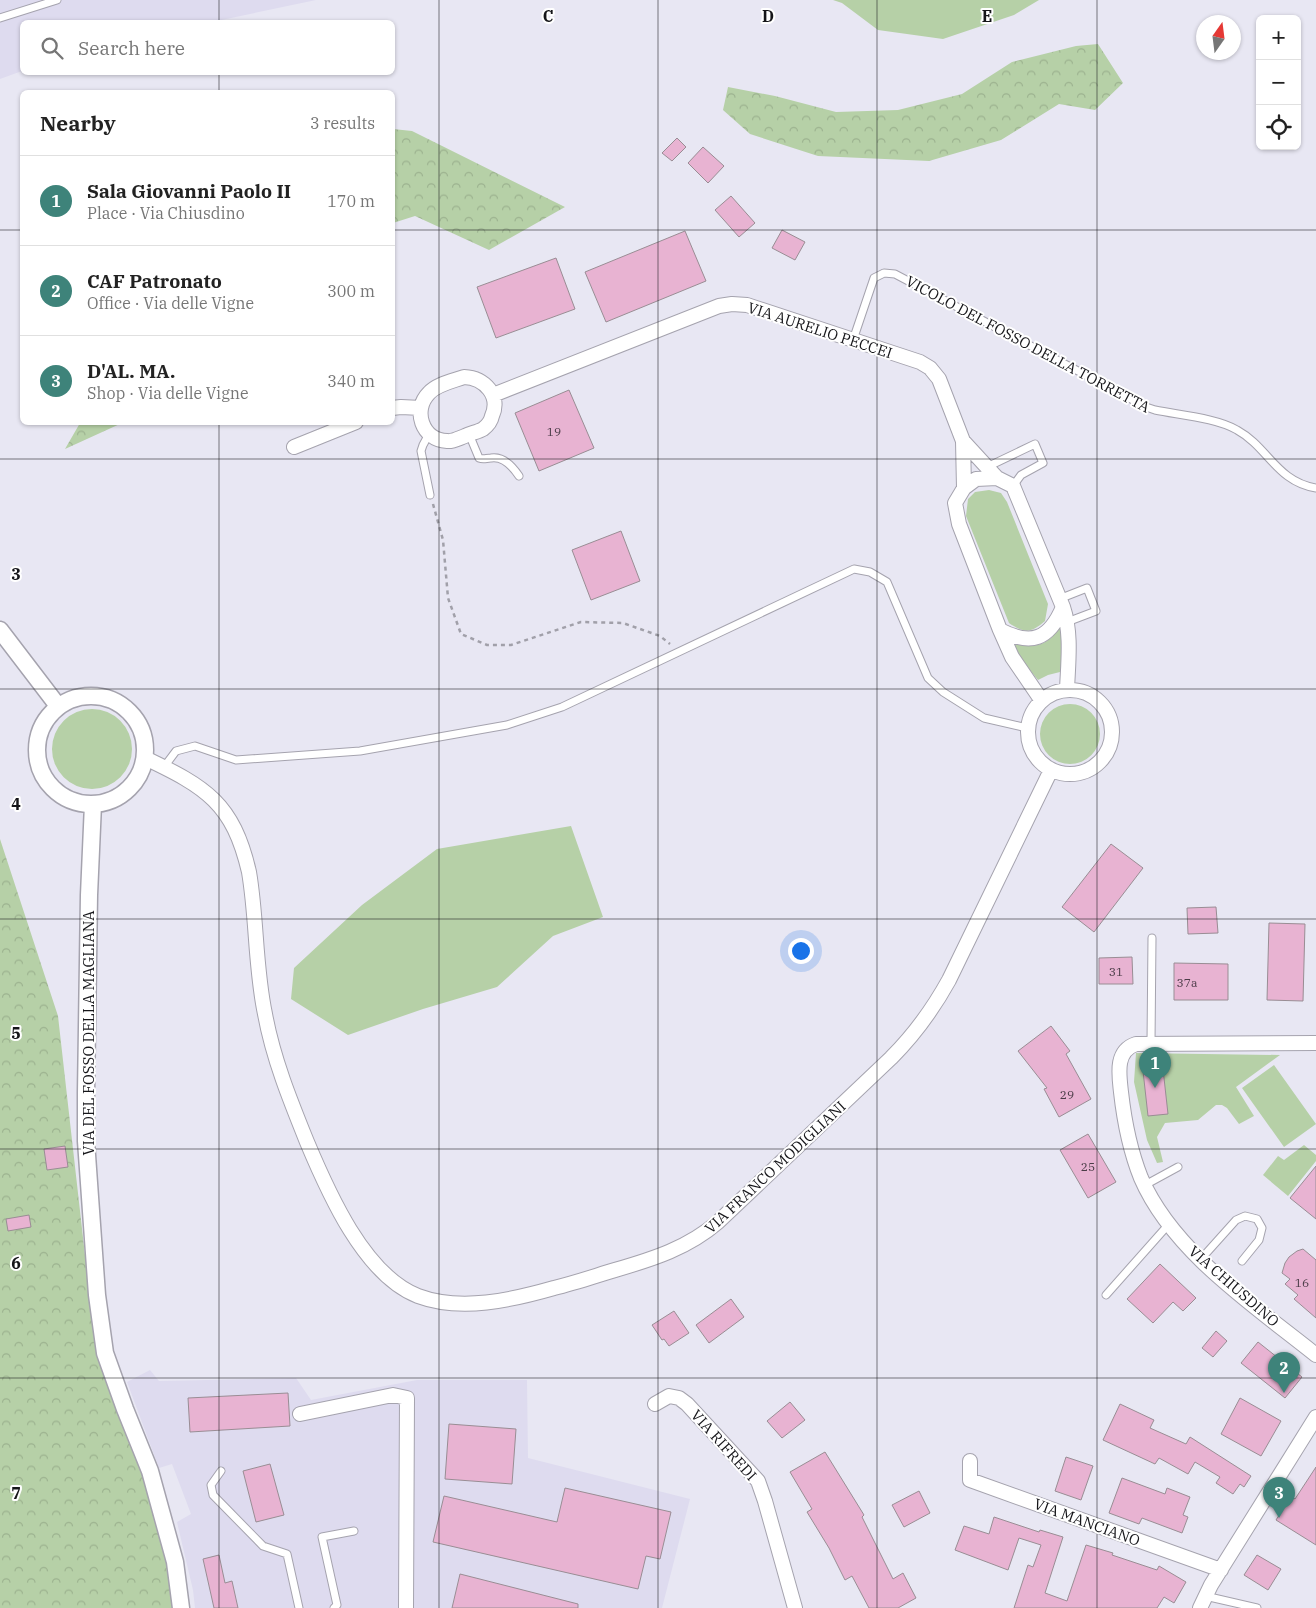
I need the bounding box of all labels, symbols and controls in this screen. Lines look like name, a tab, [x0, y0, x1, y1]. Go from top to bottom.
text: C	[543, 6, 553, 26]
text: D	[762, 6, 774, 26]
text: E	[982, 6, 992, 26]
north arrow	[1196, 15, 1241, 60]
map controls	[1256, 15, 1301, 150]
button: +	[1256, 15, 1301, 60]
search box	[20, 20, 395, 75]
icon: search	[38, 34, 66, 62]
text: Search here	[78, 36, 185, 60]
button: −	[1256, 60, 1301, 105]
button: locate	[1256, 105, 1301, 150]
text: Nearby	[40, 109, 116, 137]
text: 3 results	[310, 113, 375, 133]
text: Sala Giovanni Paolo II	[87, 179, 291, 203]
text: 1	[51, 191, 61, 211]
text: 170 m	[327, 191, 375, 211]
text: Place · Via Chiusdino	[87, 203, 245, 223]
text: CAF Patronato	[87, 269, 222, 293]
street label: VICOLO DEL FOSSO DELLA TORRETTA	[903, 271, 1154, 417]
text: 2	[51, 281, 61, 301]
text: 300 m	[327, 281, 375, 301]
text: Office · Via delle Vigne	[87, 293, 254, 313]
street label: VIA AURELIO PECCEI	[745, 298, 895, 362]
text: D'AL. MA.	[87, 359, 175, 383]
text: 3	[51, 371, 61, 391]
text: 340 m	[327, 371, 375, 391]
text: Shop · Via delle Vigne	[87, 383, 249, 403]
house number: 19	[547, 424, 561, 439]
text: 3	[11, 564, 21, 584]
text: 4	[11, 794, 21, 814]
street label: VIA DEL FOSSO DELLA MAGLIANA	[79, 910, 98, 1156]
your location	[788, 938, 814, 964]
house number: 31	[1109, 964, 1123, 979]
house number: 37a	[1177, 975, 1198, 990]
text: 5	[11, 1023, 21, 1043]
pin: 1	[1139, 1047, 1171, 1088]
house number: 29	[1060, 1087, 1074, 1102]
street label: VIA FRANCO MODIGLIANI	[701, 1097, 849, 1237]
house number: 25	[1081, 1159, 1095, 1174]
street label: VIA CHIUSDINO	[1185, 1242, 1283, 1330]
text: 6	[11, 1253, 21, 1273]
house number: 16	[1295, 1275, 1309, 1290]
pin: 2	[1268, 1352, 1300, 1393]
street label: VIA RIFREDI	[687, 1406, 761, 1484]
pin: 3	[1263, 1477, 1295, 1518]
text: 7	[11, 1483, 21, 1503]
street label: VIA MANCIANO	[1031, 1494, 1143, 1550]

